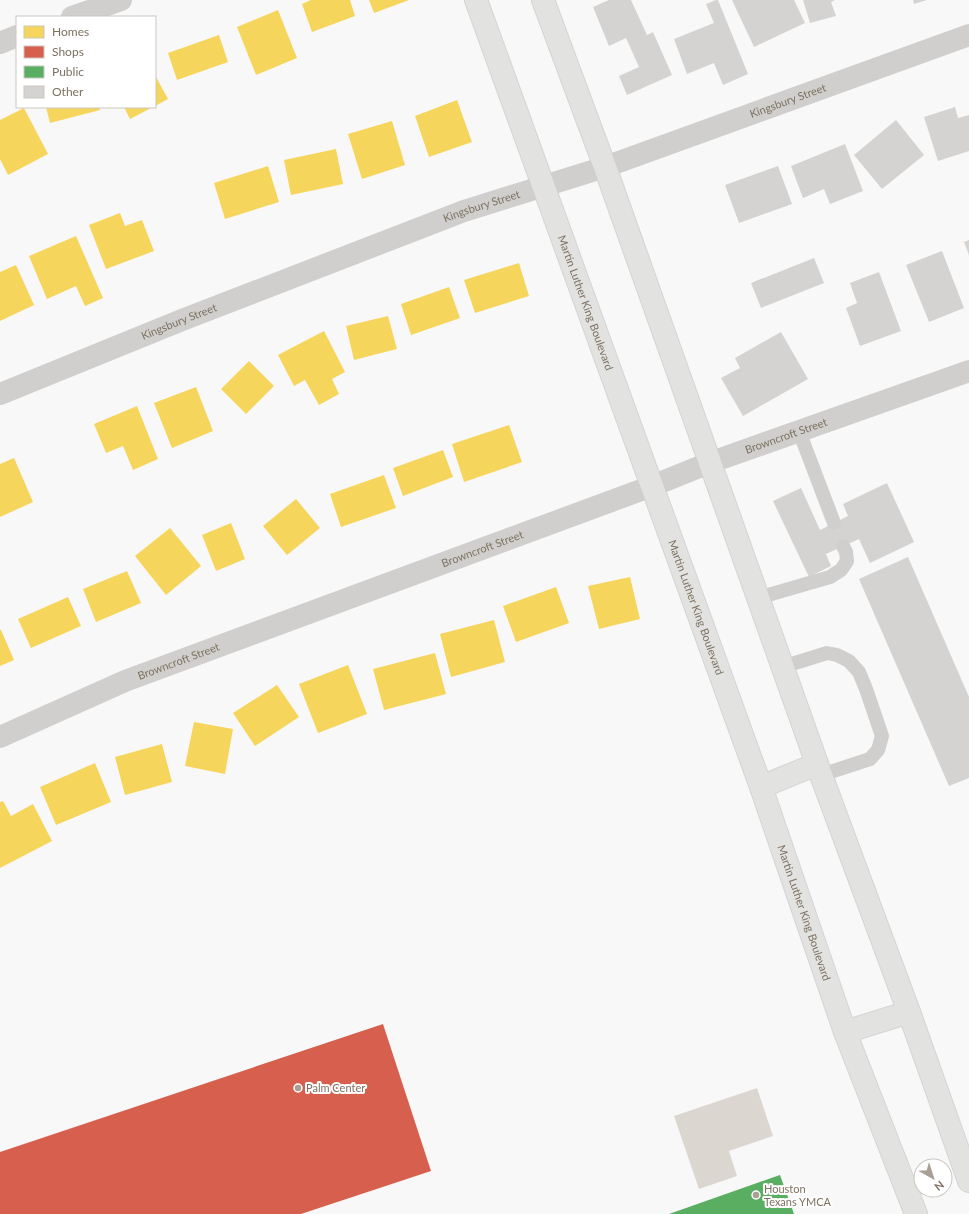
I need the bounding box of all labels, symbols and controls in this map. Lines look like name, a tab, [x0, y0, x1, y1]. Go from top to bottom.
legend	[16, 16, 156, 108]
text: Homes	[52, 24, 89, 39]
text: Shops	[52, 44, 84, 59]
text: Public	[52, 64, 84, 79]
street label: Kingsbury Street	[748, 80, 828, 120]
text: Other	[52, 84, 84, 99]
street label: Kingsbury Street	[441, 187, 521, 224]
street label: Martin Luther King Boulevard	[556, 233, 617, 372]
street label: Kingsbury Street	[139, 300, 218, 342]
street label: Browncroft Street	[743, 415, 829, 456]
street label: Browncroft Street	[439, 527, 525, 569]
street label: Martin Luther King Boulevard	[666, 538, 727, 677]
street label: Browncroft Street	[136, 640, 221, 682]
street label: Martin Luther King Boulevard	[775, 843, 834, 982]
place label: Palm Center	[306, 1081, 365, 1094]
marker: Palm Center	[293, 1083, 303, 1093]
north arrow	[913, 1158, 953, 1198]
text: N	[932, 1178, 947, 1194]
place label: Houston Texans YMCA	[764, 1182, 832, 1208]
marker: Houston Texans YMCA	[751, 1190, 761, 1200]

